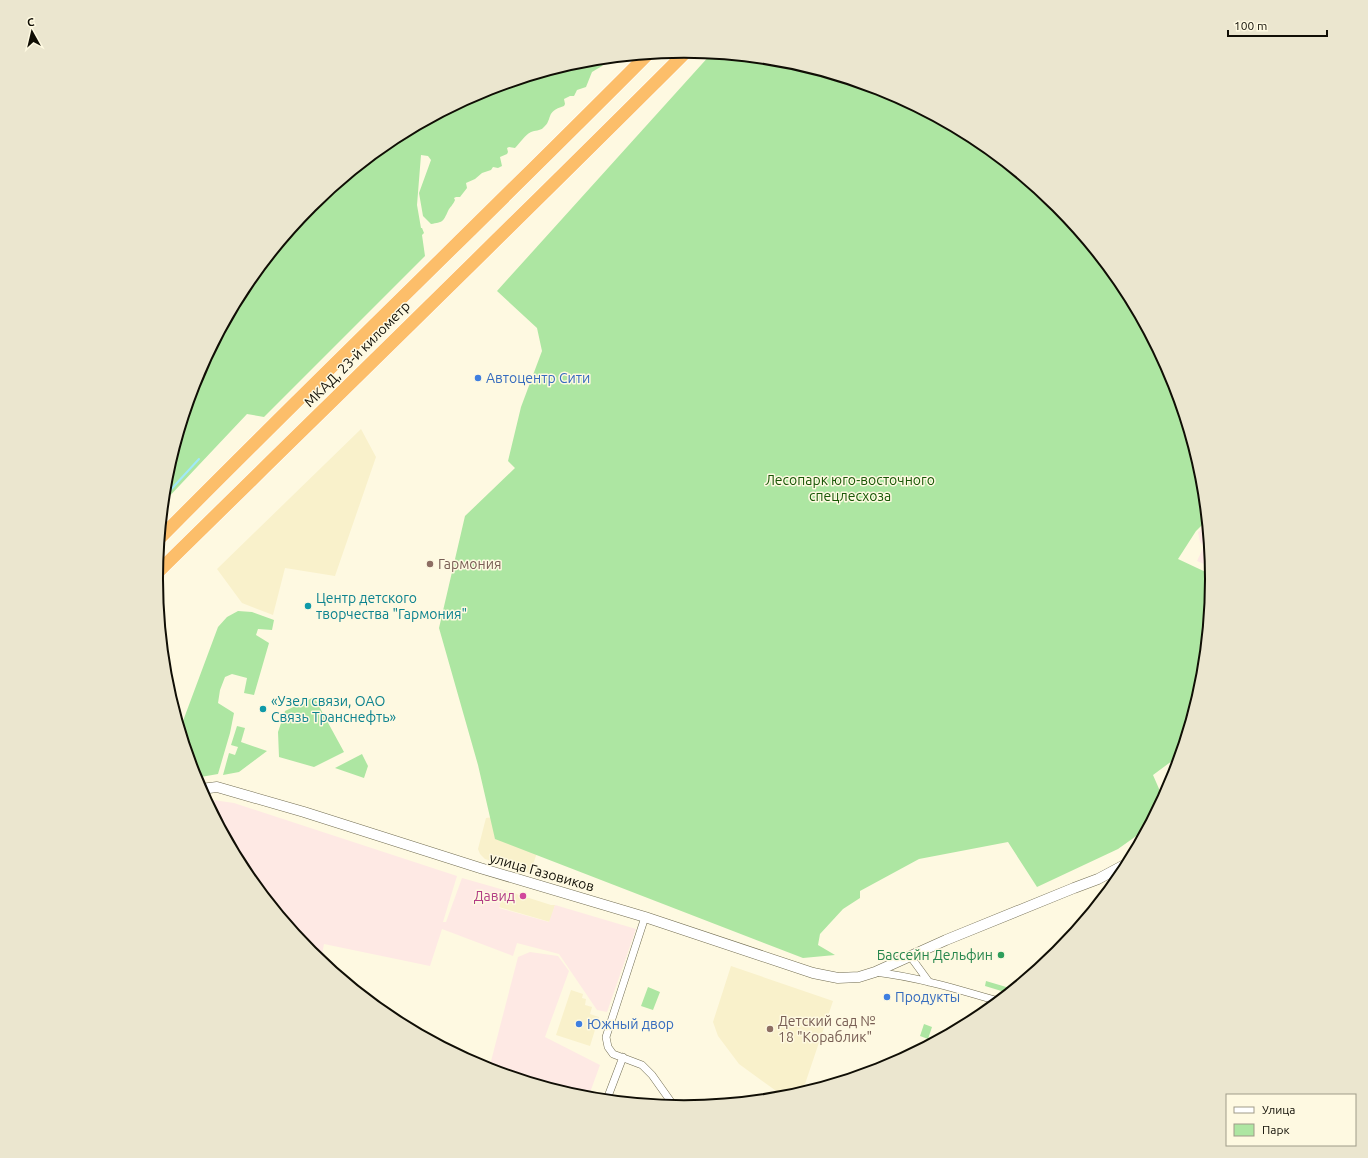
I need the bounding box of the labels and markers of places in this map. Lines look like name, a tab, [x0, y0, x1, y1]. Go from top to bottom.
place label: Автоцентр Сити	[486, 370, 590, 386]
marker: Автоцентр Сити	[473, 373, 483, 383]
place label: Гармония	[438, 556, 502, 572]
marker: Гармония	[425, 559, 435, 569]
place label: Центр детского творчества "Гармония"	[316, 590, 467, 622]
marker: Центр детского творчества "Гармония"	[303, 601, 313, 611]
place label: «Узел связи, ОАО Связь Транснефть»	[271, 693, 396, 725]
marker: «Узел связи, ОАО Связь Транснефть»	[258, 704, 268, 714]
place label: Давид	[474, 888, 515, 904]
marker: Давид	[518, 891, 528, 901]
place label: Бассейн Дельфин	[877, 947, 993, 963]
marker: Бассейн Дельфин	[996, 950, 1006, 960]
place label: Продукты	[895, 989, 960, 1005]
marker: Продукты	[882, 992, 892, 1002]
place label: Детский сад № 18 "Кораблик"	[778, 1013, 876, 1045]
place label: Южный двор	[587, 1016, 674, 1032]
marker: Южный двор	[574, 1019, 584, 1029]
marker: Детский сад № 18 "Кораблик"	[765, 1024, 775, 1034]

